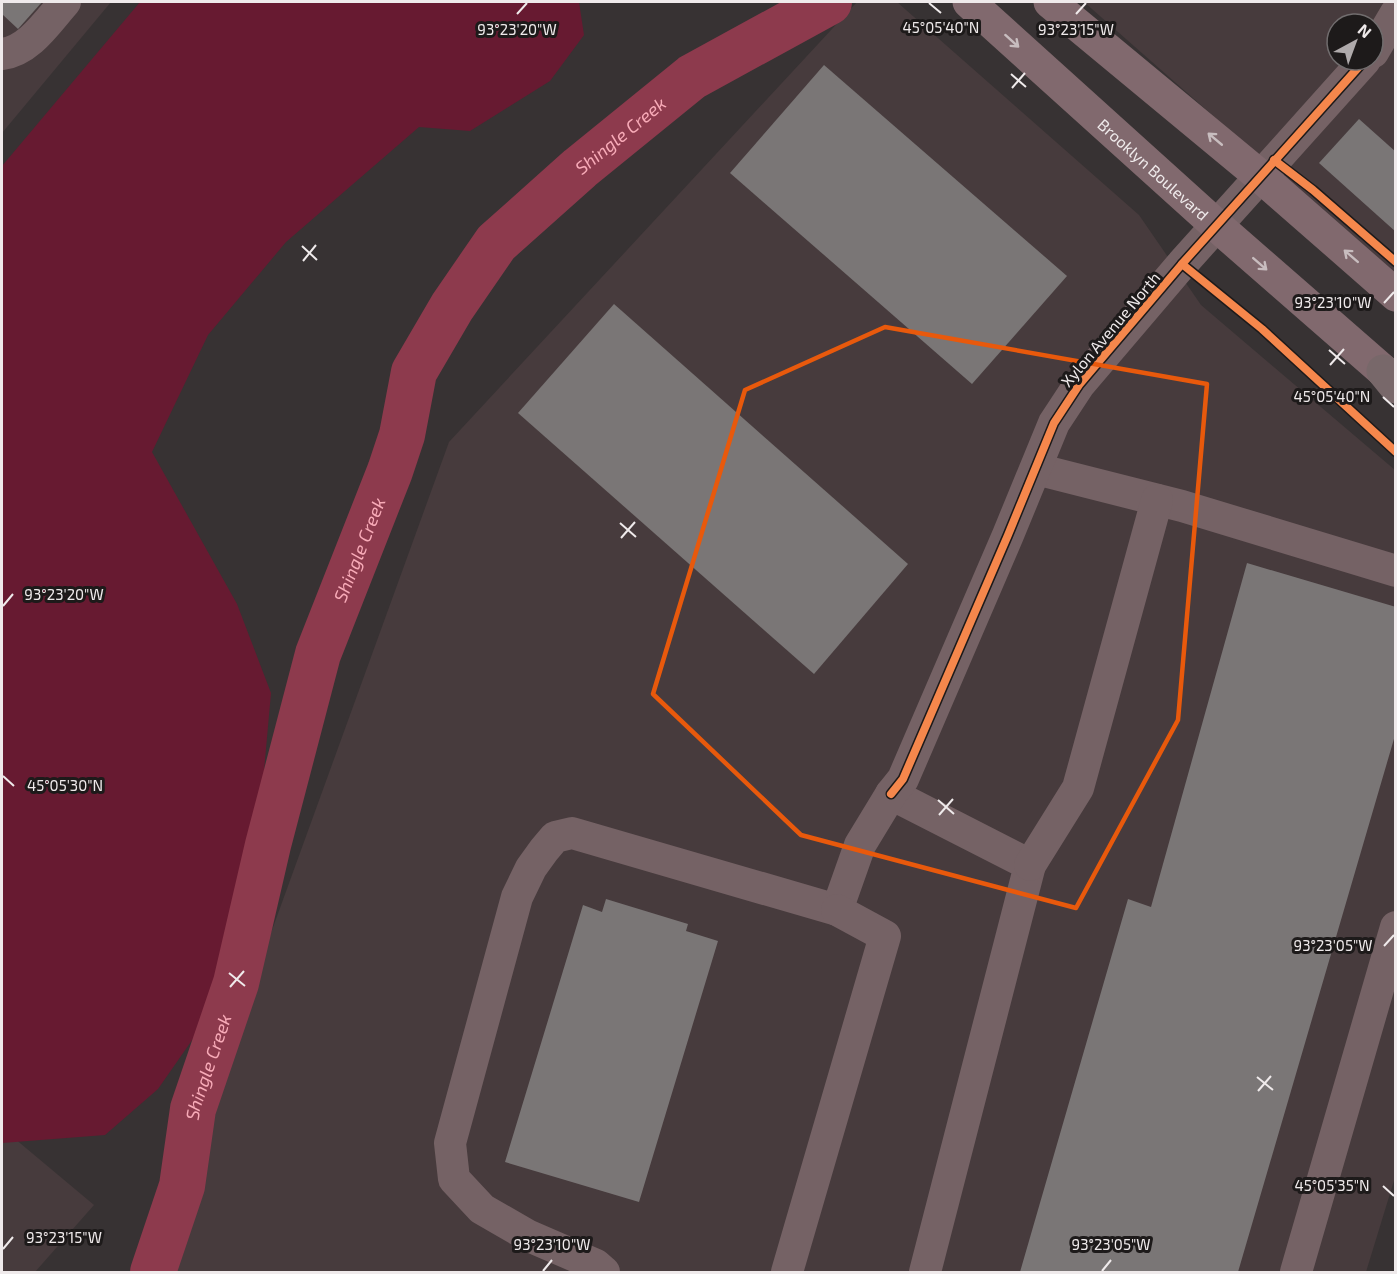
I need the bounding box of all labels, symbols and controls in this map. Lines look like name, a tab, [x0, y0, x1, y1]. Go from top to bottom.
north arrow	[1325, 12, 1385, 72]
text: 45°05'40"N	[903, 18, 979, 36]
text: N	[1355, 19, 1376, 41]
text: 93°23'20"W	[477, 20, 557, 38]
text: 93°23'15"W	[1038, 20, 1114, 38]
one-way arrow	[1005, 34, 1020, 48]
water label: Shingle Creek	[570, 92, 670, 179]
street label: Brooklyn Boulevard	[1095, 114, 1213, 224]
one-way arrow	[1207, 132, 1223, 145]
one-way arrow	[1344, 249, 1359, 263]
one-way arrow	[1252, 257, 1267, 271]
street label: Xylon Avenue North	[1057, 268, 1163, 390]
text: 93°23'10"W	[1295, 293, 1371, 311]
text: 45°05'40"N	[1294, 387, 1370, 405]
water label: Shingle Creek	[329, 494, 390, 605]
text: 93°23'20"W	[24, 585, 104, 603]
text: 45°05'30"N	[27, 776, 103, 794]
text: 93°23'05"W	[1294, 936, 1372, 954]
water label: Shingle Creek	[181, 1011, 236, 1121]
text: 45°05'35"N	[1294, 1176, 1370, 1194]
text: 93°23'15"W	[26, 1228, 102, 1246]
text: 93°23'10"W	[514, 1235, 590, 1253]
text: 93°23'05"W	[1072, 1235, 1150, 1253]

